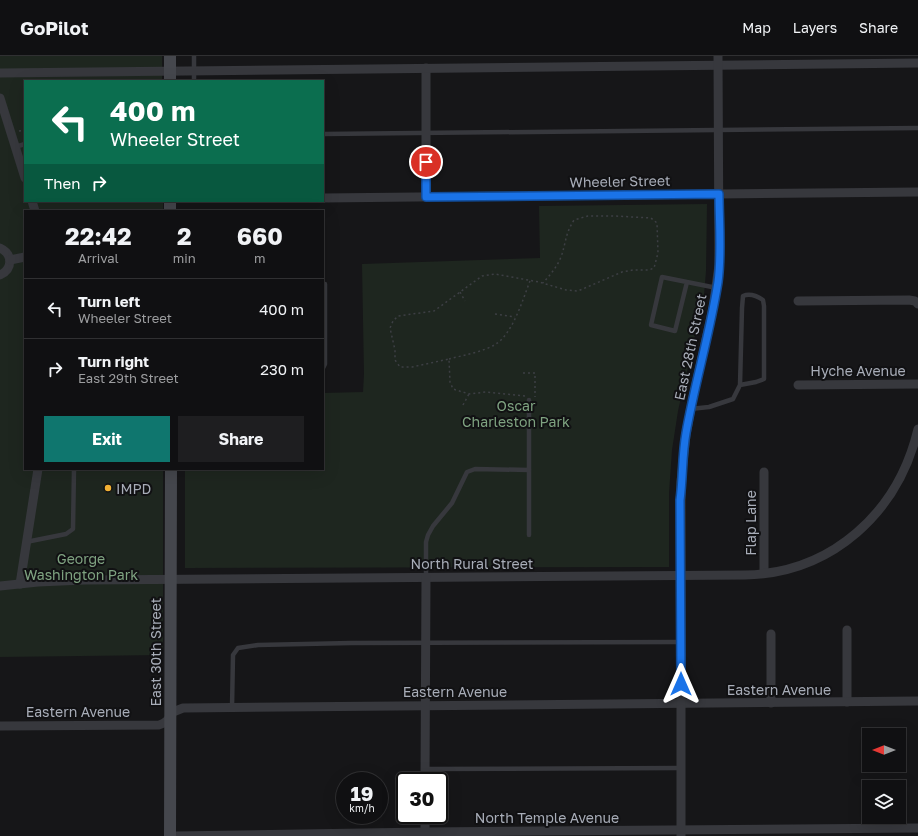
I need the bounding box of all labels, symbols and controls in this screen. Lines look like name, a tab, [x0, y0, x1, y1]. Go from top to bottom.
text: GoPilot	[20, 16, 88, 39]
text: Map	[742, 19, 771, 36]
text: Layers	[793, 19, 837, 36]
text: Share	[859, 19, 898, 36]
text: 400 m	[110, 94, 195, 127]
icon: left	[44, 96, 96, 148]
text: Wheeler Street	[110, 128, 240, 150]
pin	[409, 145, 443, 179]
icon: arrive	[415, 151, 437, 173]
icon: right	[88, 172, 110, 194]
street label: Wheeler Street	[569, 172, 671, 190]
text: Then	[44, 174, 80, 192]
text: 22:42	[65, 221, 132, 250]
text: 2	[177, 221, 192, 250]
text: 660	[237, 221, 283, 250]
text: Arrival	[78, 250, 119, 266]
text: min	[173, 250, 196, 266]
text: m	[254, 250, 266, 266]
text: Turn left	[78, 292, 140, 310]
street label: East 28th Street	[670, 292, 710, 402]
icon: left	[44, 298, 66, 320]
text: 400 m	[259, 300, 304, 318]
text: Wheeler Street	[78, 310, 172, 326]
text: Turn right	[78, 352, 149, 370]
icon: right	[44, 358, 66, 380]
text: 230 m	[260, 360, 304, 378]
street label: Hyche Avenue	[810, 362, 906, 379]
text: East 29th Street	[78, 370, 179, 386]
park label: Oscar Charleston Park	[462, 397, 570, 430]
button: Exit	[44, 416, 170, 462]
button: Share	[178, 416, 304, 462]
place label: IMPD	[116, 480, 151, 497]
marker: IMPD	[103, 483, 113, 493]
street label: Flap Lane	[742, 490, 759, 556]
park label: George Washington Park	[24, 550, 138, 583]
street label: North Rural Street	[411, 555, 533, 572]
street label: East 30th Street	[147, 598, 164, 706]
position arrow	[660, 663, 702, 705]
street label: Eastern Avenue	[727, 681, 831, 698]
street label: Eastern Avenue	[403, 683, 507, 700]
street label: Eastern Avenue	[26, 703, 130, 720]
north arrow	[862, 728, 906, 772]
map controls	[862, 728, 906, 824]
speed limit sign: 30	[396, 772, 448, 824]
button: layers	[862, 780, 906, 824]
text: 19	[350, 781, 373, 805]
text: km/h	[349, 802, 375, 814]
street label: North Temple Avenue	[475, 809, 619, 826]

